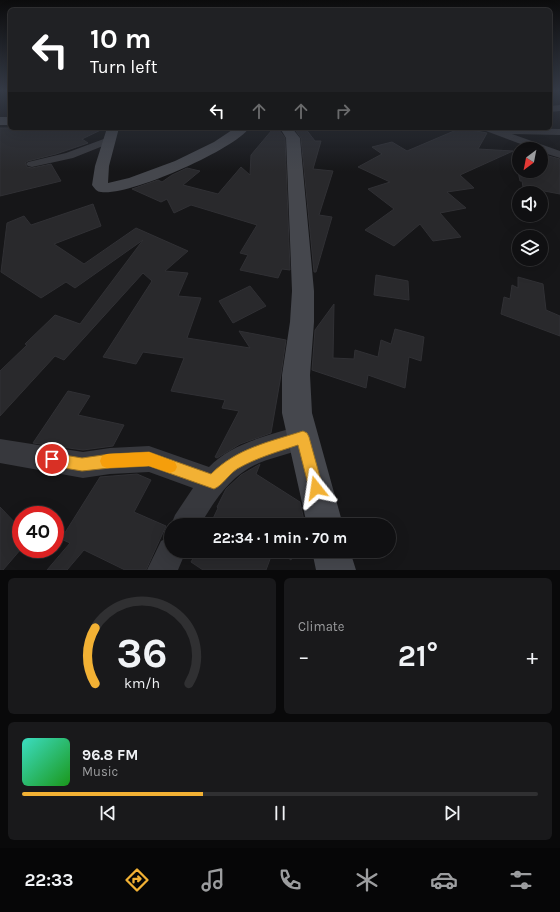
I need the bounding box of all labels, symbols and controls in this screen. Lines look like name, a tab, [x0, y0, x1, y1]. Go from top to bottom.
text: 10 m	[90, 22, 151, 55]
icon: left	[24, 24, 76, 76]
text: Turn left	[90, 56, 158, 78]
icon: left	[206, 100, 228, 122]
icon: ahead	[248, 100, 270, 122]
icon: ahead	[290, 100, 312, 122]
icon: right	[332, 100, 354, 122]
north arrow	[512, 142, 548, 178]
map controls	[512, 142, 548, 266]
button: sound	[512, 186, 548, 222]
button: layers	[512, 230, 548, 266]
pin	[35, 442, 69, 476]
icon: arrive	[41, 448, 63, 470]
position arrow	[295, 467, 337, 509]
speed limit sign: 40	[12, 506, 64, 558]
text: 22:34 · 1 min · 70 m	[213, 529, 347, 547]
text: Climate	[298, 619, 344, 634]
text: 36	[116, 629, 168, 677]
text: 21°	[398, 638, 438, 674]
text: −	[298, 644, 310, 670]
text: +	[526, 644, 538, 670]
text: km/h	[124, 675, 160, 692]
text: 96.8 FM	[82, 746, 138, 764]
text: Music	[82, 764, 118, 779]
icon: previous	[97, 802, 119, 824]
icon: pause	[269, 802, 291, 824]
icon: next	[441, 802, 463, 824]
icon: directions	[123, 866, 151, 894]
icon: music	[199, 866, 227, 894]
icon: phone	[276, 866, 304, 894]
icon: climate	[353, 866, 381, 894]
icon: car	[430, 866, 458, 894]
icon: filters	[507, 866, 535, 894]
text: 22:33	[24, 869, 74, 891]

